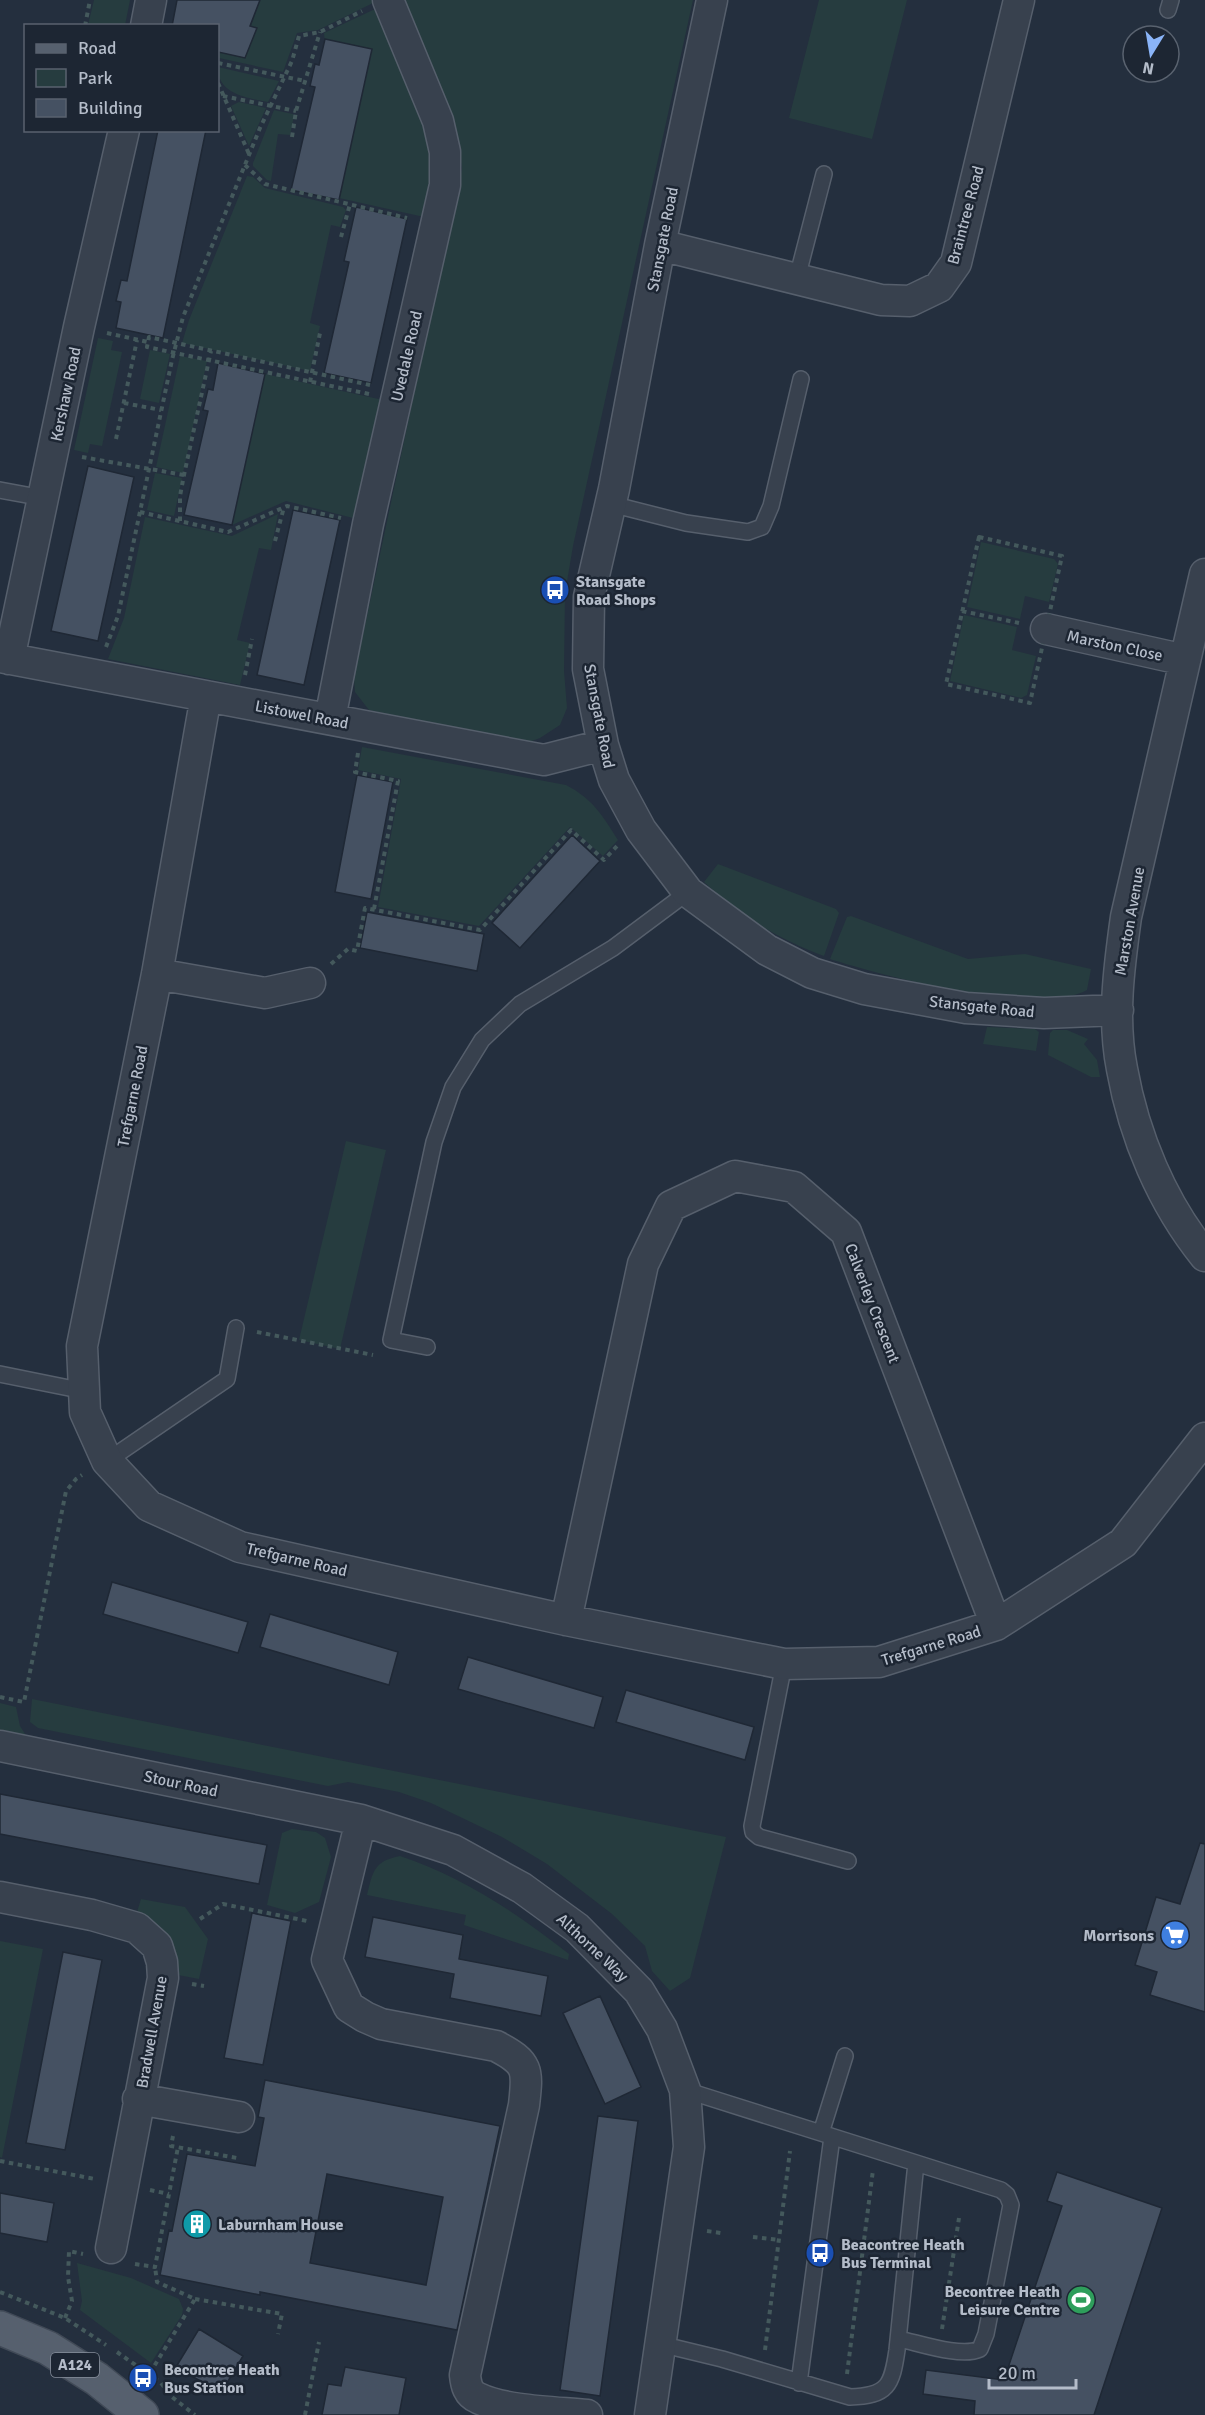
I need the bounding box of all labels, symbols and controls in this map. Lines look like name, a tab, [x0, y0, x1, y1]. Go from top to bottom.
legend	[24, 24, 219, 132]
north arrow	[1121, 24, 1181, 84]
text: Road	[78, 37, 117, 59]
text: N	[1141, 57, 1156, 79]
text: Park	[78, 67, 113, 89]
text: Building	[78, 97, 142, 119]
street label: Braintree Road	[943, 164, 989, 267]
street label: Stansgate Road	[643, 185, 683, 293]
street label: Uvedale Road	[387, 309, 427, 404]
street label: Kershaw Road	[46, 345, 86, 443]
place label: Stansgate Road Shops	[576, 572, 656, 610]
bus stop icon: Stansgate Road Shops	[539, 574, 571, 606]
street label: Marston Close	[1065, 626, 1165, 666]
street label: Stansgate Road	[579, 662, 619, 770]
street label: Listowel Road	[253, 696, 350, 734]
street label: Marston Avenue	[1111, 865, 1149, 977]
street label: Stansgate Road	[928, 992, 1036, 1022]
street label: Trefgarne Road	[113, 1044, 153, 1149]
street label: Calverley Crescent	[840, 1241, 904, 1366]
street label: Trefgarne Road	[244, 1539, 349, 1581]
street label: Trefgarne Road	[879, 1621, 983, 1671]
street label: Stour Road	[142, 1766, 220, 1802]
street label: Althorne Way	[552, 1909, 633, 1987]
supermarket icon: Morrisons	[1159, 1919, 1191, 1951]
place label: Morrisons	[1083, 1926, 1154, 1946]
street label: Bradwell Avenue	[132, 1974, 172, 2090]
building icon: Laburnham House	[181, 2208, 213, 2240]
place label: Laburnham House	[218, 2215, 344, 2235]
place label: Beacontree Heath Bus Terminal	[841, 2235, 965, 2273]
bus stop icon: Beacontree Heath Bus Terminal	[804, 2237, 836, 2269]
place label: Becontree Heath Leisure Centre	[944, 2282, 1060, 2320]
sports icon: Becontree Heath Leisure Centre	[1065, 2284, 1097, 2316]
scale bar	[989, 2352, 1076, 2390]
road number: A124	[51, 2353, 99, 2377]
place label: Becontree Heath Bus Station	[164, 2360, 280, 2398]
bus stop icon: Becontree Heath Bus Station	[127, 2362, 159, 2394]
text: 20 m	[998, 2362, 1036, 2384]

